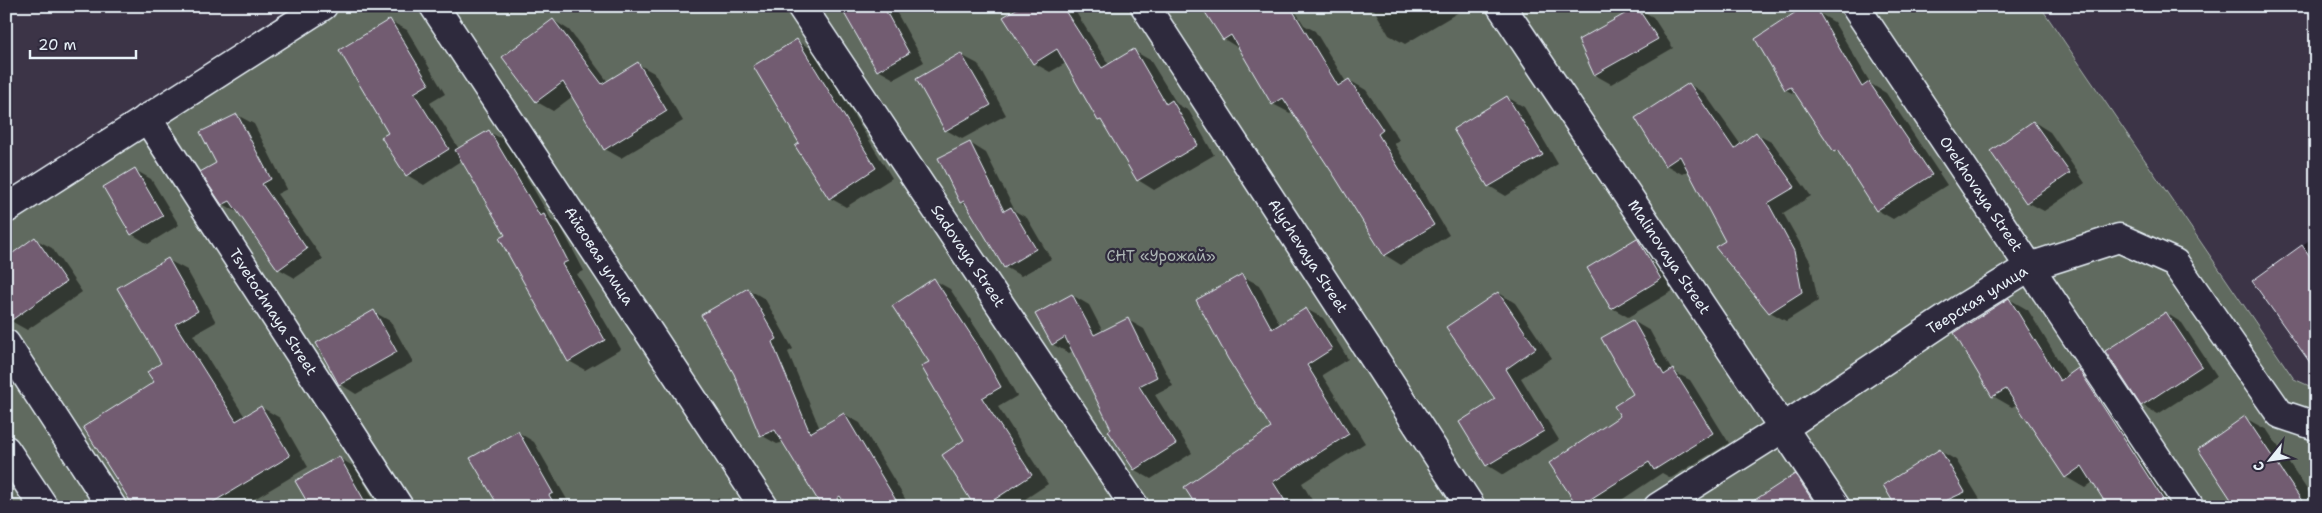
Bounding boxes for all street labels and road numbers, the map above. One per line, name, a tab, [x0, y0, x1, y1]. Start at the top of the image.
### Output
street label: Orekhovaya Street	[1935, 132, 2027, 256]
street label: Alychevaya Street	[1264, 195, 1352, 317]
street label: Malinovaya Street	[1623, 196, 1715, 318]
street label: Sadovaya Street	[926, 201, 1010, 311]
street label: Айвовая улица	[560, 203, 639, 310]
street label: Tsvetochnaya Street	[224, 245, 322, 379]
street label: Тверская улица	[1923, 261, 2032, 339]

